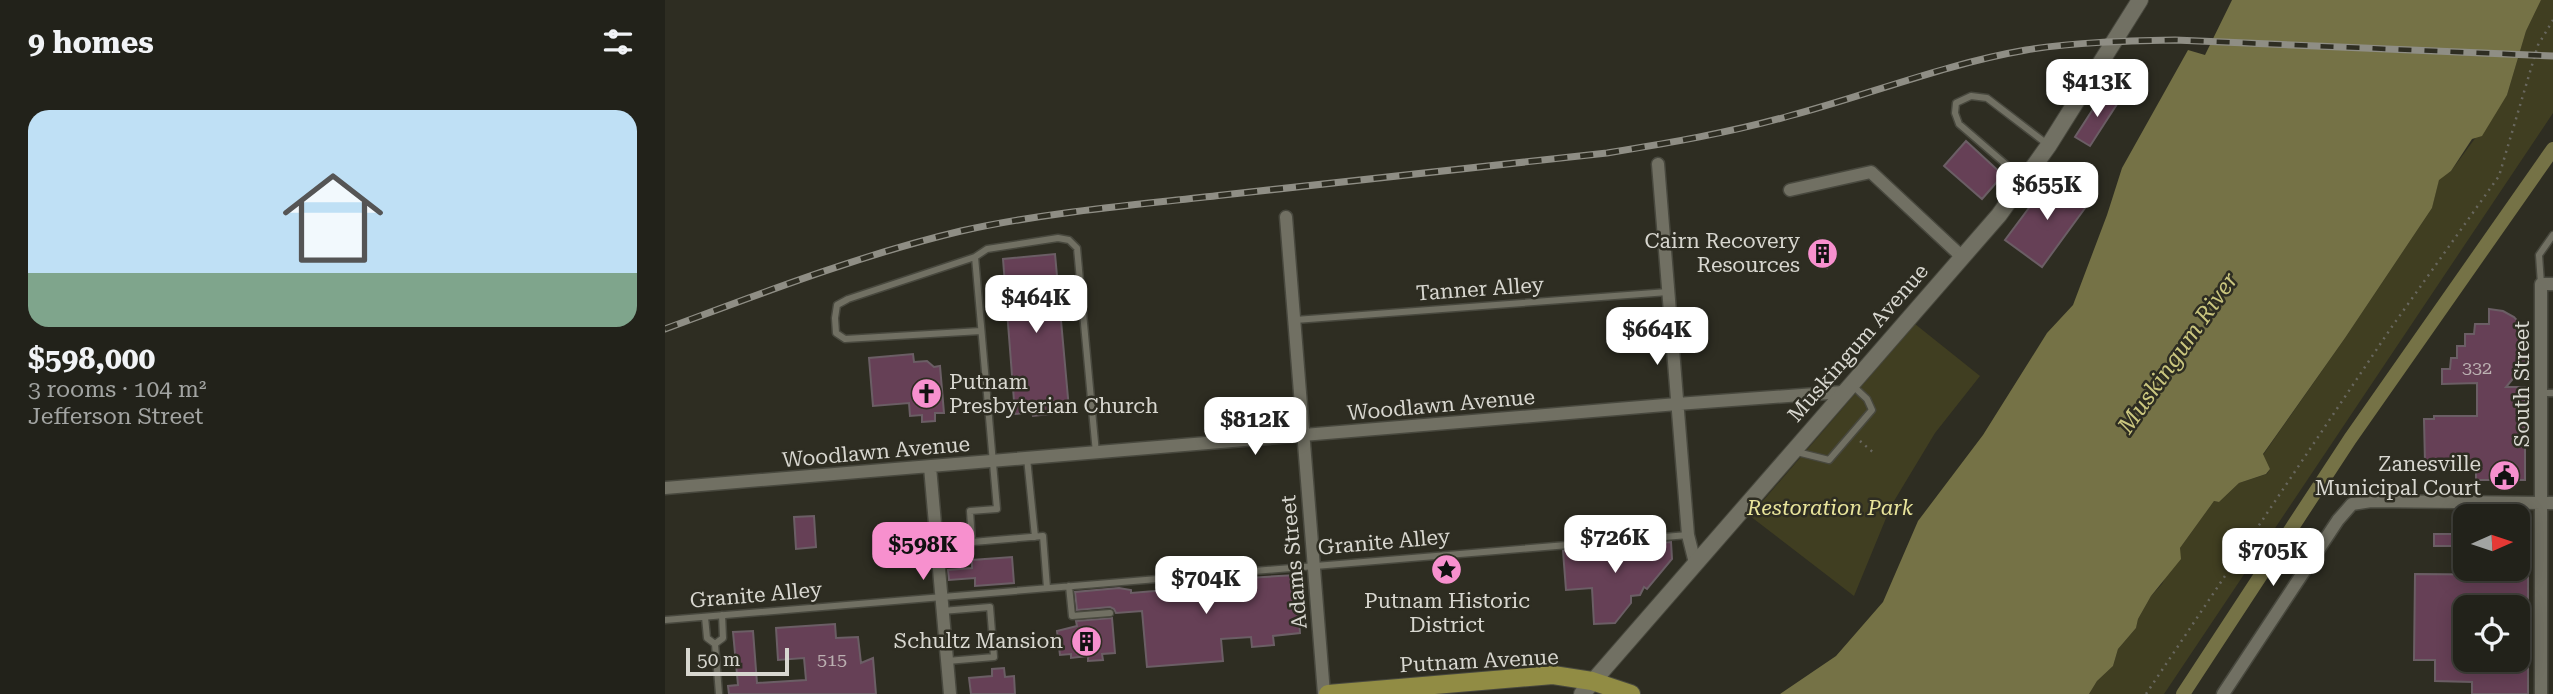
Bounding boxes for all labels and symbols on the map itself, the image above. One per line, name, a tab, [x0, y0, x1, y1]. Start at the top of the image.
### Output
pin: $413K	[2048, 60, 2146, 119]
pin: $655K	[1998, 162, 2096, 222]
place label: Cairn Recovery Resources	[1645, 229, 1801, 277]
building icon: Cairn Recovery Resources	[1806, 236, 1840, 270]
street label: Muskingum Avenue	[1783, 259, 1933, 427]
water label: Muskingum River	[2112, 267, 2244, 439]
street label: Tanner Alley	[1415, 273, 1545, 305]
pin: $464K	[987, 276, 1085, 335]
pin: $664K	[1608, 308, 1706, 367]
street label: South Street	[2510, 321, 2534, 447]
house number: 332	[2462, 357, 2492, 378]
place label: Putnam Presbyterian Church	[949, 370, 1159, 418]
church icon: Putnam Presbyterian Church	[909, 377, 943, 411]
street label: Woodlawn Avenue	[1346, 385, 1536, 425]
pin: $812K	[1206, 398, 1304, 457]
street label: Woodlawn Avenue	[781, 432, 971, 472]
place label: Zanesville Municipal Court	[2315, 452, 2481, 500]
public building icon: Zanesville Municipal Court	[2487, 459, 2521, 493]
street label: Adams Street	[1276, 494, 1312, 630]
park label: Restoration Park	[1746, 496, 1914, 520]
north arrow	[2453, 504, 2531, 581]
pin: $726K	[1566, 516, 1664, 575]
pin: $598K	[874, 522, 972, 582]
street label: Granite Alley	[1317, 524, 1452, 560]
pin: $705K	[2224, 528, 2322, 588]
place icon: Putnam Historic District	[1430, 552, 1464, 586]
pin: $704K	[1157, 556, 1255, 616]
street label: Granite Alley	[689, 577, 824, 613]
place label: Putnam Historic District	[1364, 589, 1530, 637]
building icon: Schultz Mansion	[1069, 624, 1103, 658]
place label: Schultz Mansion	[894, 629, 1063, 653]
scale bar	[686, 645, 789, 677]
street label: Putnam Avenue	[1399, 645, 1559, 677]
house number: 515	[817, 649, 847, 670]

